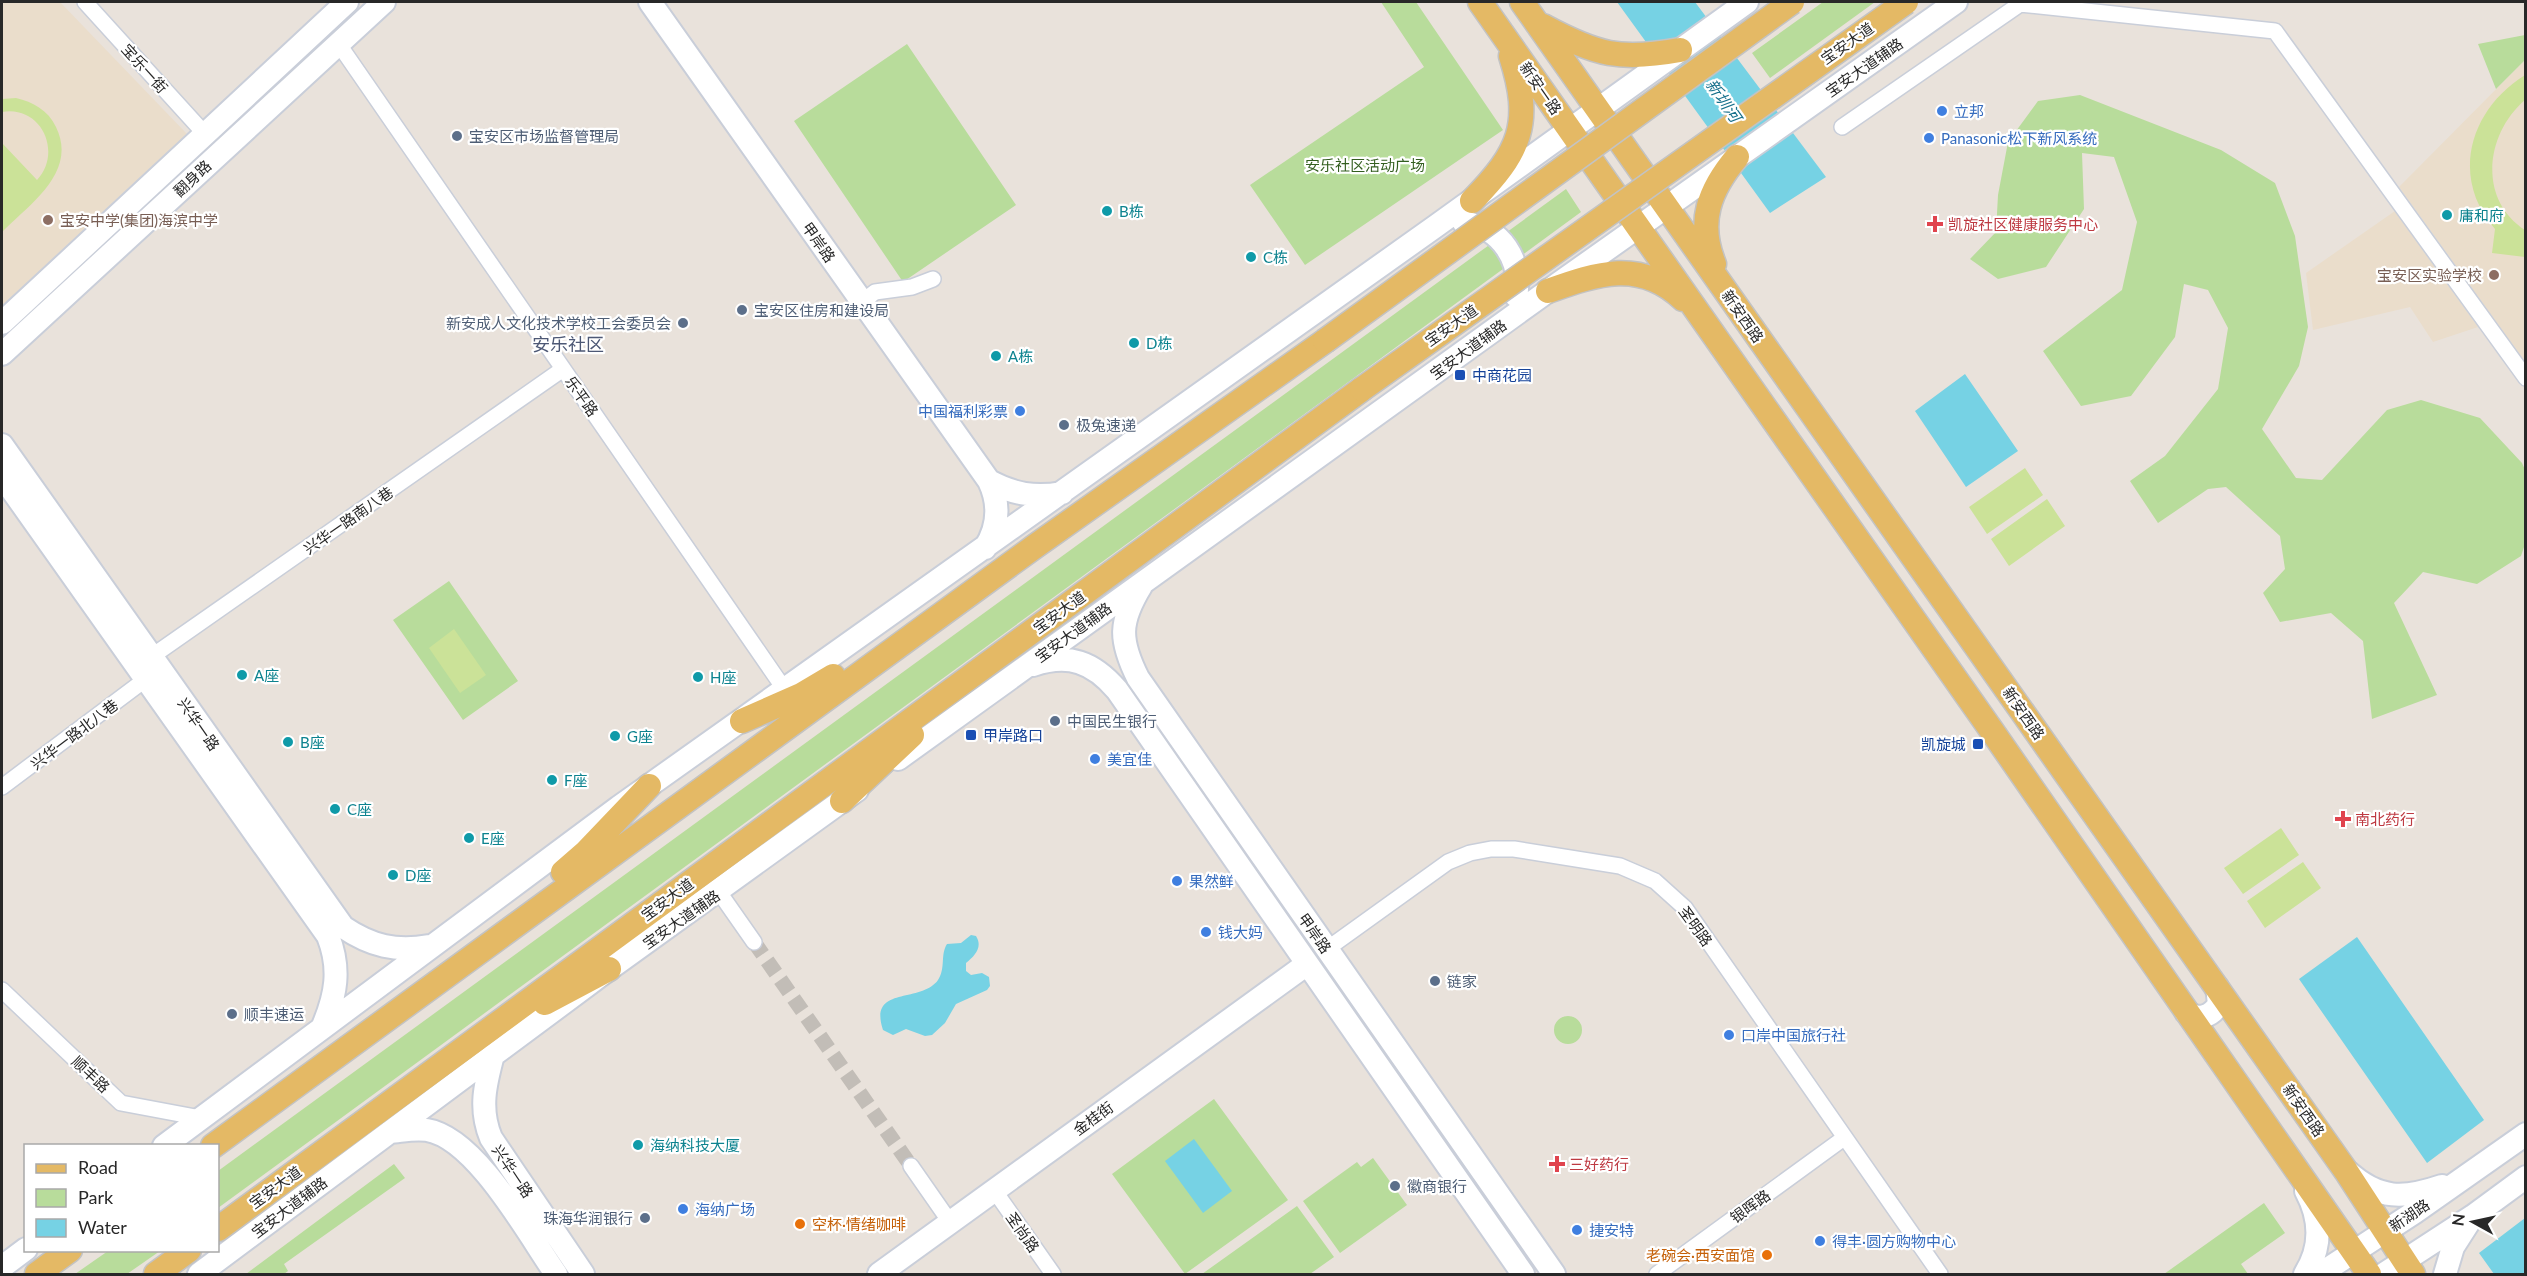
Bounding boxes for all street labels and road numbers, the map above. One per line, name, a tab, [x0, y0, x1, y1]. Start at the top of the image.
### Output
street label: 宝安大道	[1817, 18, 1877, 68]
street label: 宝安大道辅路	[1822, 34, 1906, 100]
street label: 宝乐一街	[118, 40, 172, 96]
street label: 新安一路	[1516, 58, 1566, 118]
street label: 翻身路	[169, 156, 215, 200]
street label: 甲岸路	[799, 218, 839, 266]
street label: 新安西路	[1718, 286, 1768, 346]
street label: 宝安大道	[1421, 300, 1481, 350]
street label: 宝安大道辅路	[1426, 315, 1510, 383]
street label: 乐平路	[562, 372, 602, 420]
street label: 兴华一路南八巷	[300, 483, 396, 557]
street label: 宝安大道	[1029, 587, 1089, 637]
street label: 宝安大道辅路	[1031, 598, 1115, 666]
street label: 新安西路	[1999, 683, 2049, 743]
street label: 兴华一路	[174, 694, 224, 754]
street label: 兴华一路北八巷	[27, 695, 121, 773]
street label: 宝安大道	[637, 874, 697, 924]
street label: 宝安大道辅路	[639, 886, 723, 952]
street label: 圣明路	[1675, 903, 1717, 949]
street label: 甲岸路	[1295, 909, 1335, 957]
street label: 顺丰路	[68, 1052, 114, 1096]
street label: 新安西路	[2279, 1080, 2329, 1140]
street label: 金桂街	[1070, 1097, 1116, 1139]
street label: 兴华一路	[489, 1141, 537, 1201]
street label: 宝安大道	[245, 1162, 305, 1212]
street label: 宝安大道辅路	[248, 1173, 330, 1241]
street label: 银晖路	[1727, 1185, 1773, 1227]
street label: 新湖路	[2385, 1195, 2433, 1235]
street label: 圣尚路	[1003, 1208, 1043, 1256]

